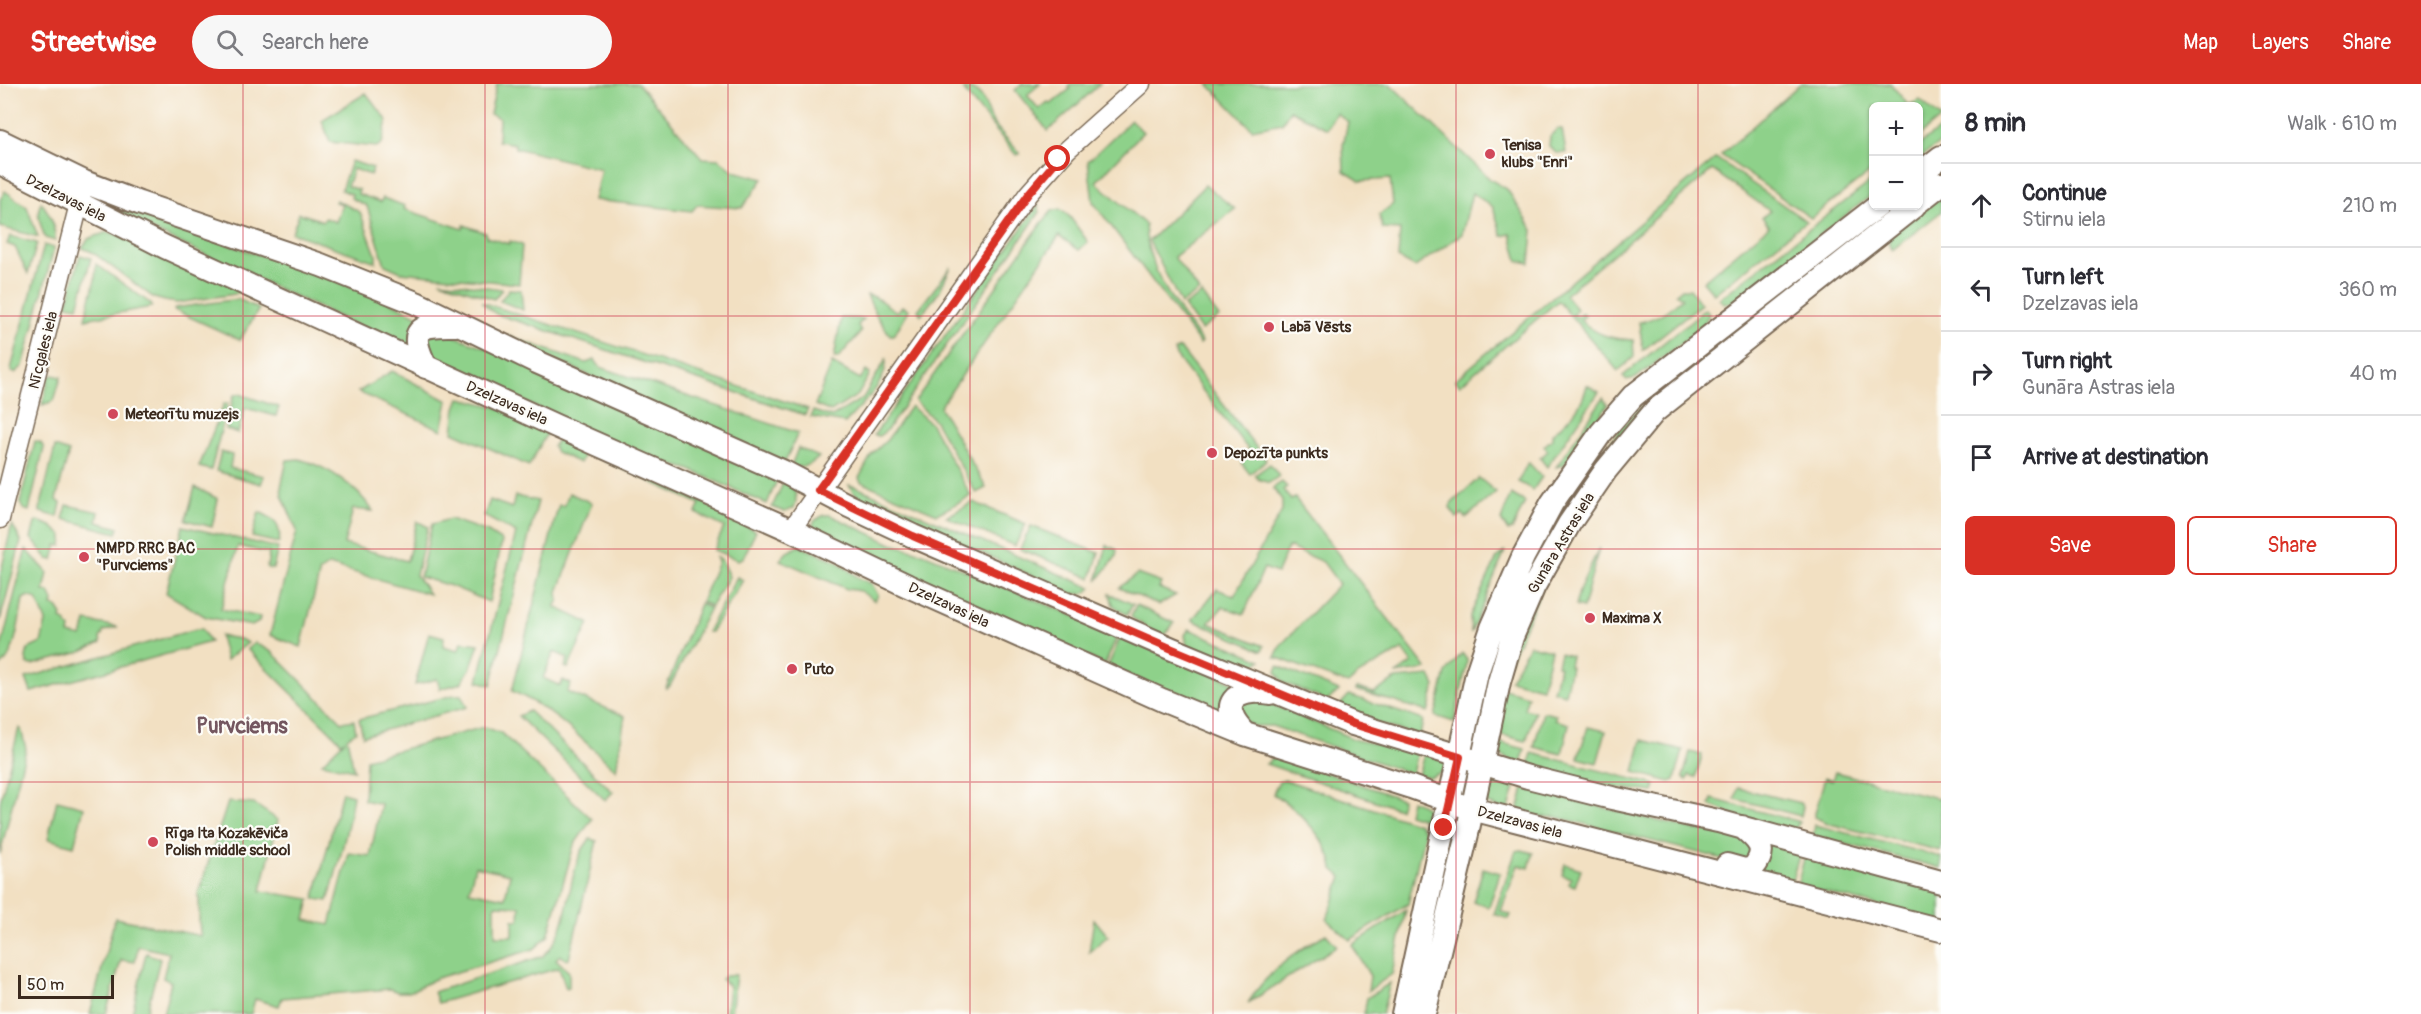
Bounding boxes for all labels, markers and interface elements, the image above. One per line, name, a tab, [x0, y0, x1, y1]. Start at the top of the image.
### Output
search box	[192, 15, 612, 69]
text: Streetwise	[30, 25, 156, 60]
icon: search	[213, 26, 246, 59]
text: Search here	[261, 28, 369, 56]
text: Map	[2183, 29, 2218, 56]
text: Layers	[2251, 29, 2309, 56]
text: Share	[2342, 29, 2391, 56]
map controls	[1869, 102, 1923, 210]
button: +	[1869, 102, 1923, 156]
text: 8 min	[1965, 107, 2026, 139]
text: Walk · 610 m	[2287, 111, 2397, 136]
place label: Tenisa klubs "Enri"	[1501, 136, 1573, 172]
route start	[1044, 145, 1070, 171]
marker: Tenisa klubs "Enri"	[1483, 147, 1497, 161]
button: −	[1869, 156, 1923, 210]
street label: Dzelzavas iela	[23, 170, 109, 227]
text: Continue	[2022, 179, 2106, 207]
icon: ahead	[1965, 189, 1998, 222]
text: 210 m	[2342, 193, 2397, 218]
text: Stirnu iela	[2022, 207, 2106, 232]
text: Turn left	[2022, 263, 2104, 291]
icon: left	[1965, 273, 1998, 306]
text: 360 m	[2338, 277, 2397, 302]
text: Dzelzavas iela	[2022, 291, 2138, 316]
street label: Nīcgales iela	[25, 309, 62, 391]
place label: Labā Vēsts	[1281, 318, 1352, 337]
marker: Labā Vēsts	[1262, 320, 1276, 334]
text: Turn right	[2022, 347, 2112, 375]
icon: right	[1965, 357, 1998, 390]
text: 40 m	[2350, 361, 2397, 386]
text: Gunāra Astras iela	[2022, 375, 2175, 400]
street label: Dzelzavas iela	[463, 377, 551, 430]
place label: Meteorītu muzejs	[125, 405, 239, 424]
marker: Meteorītu muzejs	[106, 407, 120, 421]
icon: arrive	[1965, 441, 1998, 474]
text: Arrive at destination	[2022, 443, 2208, 471]
place label: Depozīta punkts	[1224, 444, 1328, 463]
marker: Depozīta punkts	[1205, 446, 1219, 460]
street label: Gunāra Astras iela	[1524, 489, 1599, 597]
button: Save	[1965, 516, 2175, 575]
button: Share	[2187, 516, 2397, 575]
place label: NMPD RRC BAC "Purvciems"	[96, 539, 195, 575]
marker: NMPD RRC BAC "Purvciems"	[77, 550, 91, 564]
street label: Dzelzavas iela	[905, 578, 992, 633]
place label: Maxima X	[1602, 609, 1662, 628]
marker: Maxima X	[1583, 611, 1597, 625]
place label: Puto	[804, 660, 834, 679]
marker: Puto	[785, 662, 799, 676]
district label: Purvciems	[196, 713, 288, 740]
street label: Dzelzavas iela	[1475, 802, 1564, 843]
route end	[1430, 814, 1456, 840]
place label: Rīga Ita Kozakēviča Polish middle school	[165, 824, 291, 860]
marker: Rīga Ita Kozakēviča Polish middle school	[146, 835, 160, 849]
scale bar	[18, 972, 114, 1000]
text: 50 m	[27, 975, 64, 995]

